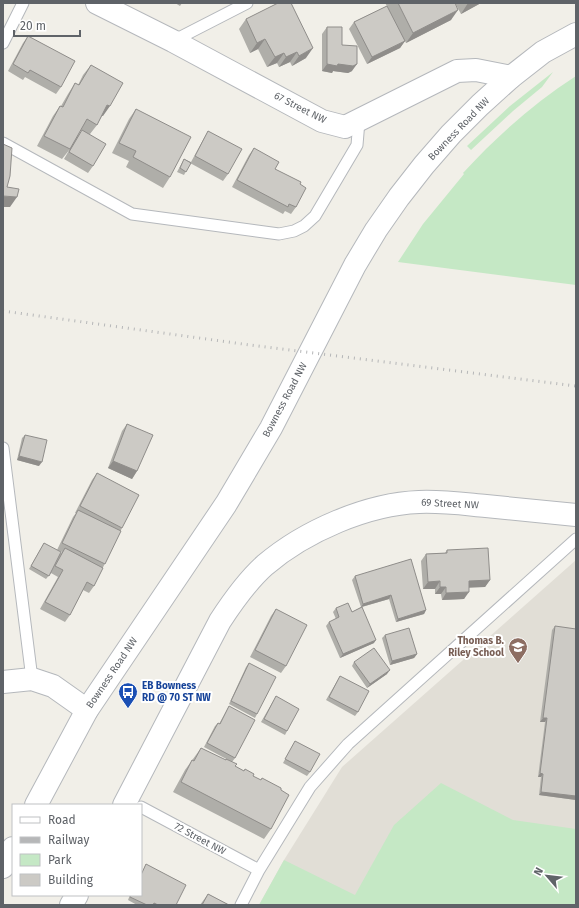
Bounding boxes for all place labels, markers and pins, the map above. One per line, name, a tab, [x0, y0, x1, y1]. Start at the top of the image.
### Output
place label: Thomas B. Riley School	[448, 635, 505, 659]
school or university icon: Thomas B. Riley School	[507, 636, 529, 664]
place label: EB Bowness RD @ 70 ST NW	[142, 680, 211, 704]
bus stop icon: EB Bowness RD @ 70 ST NW	[117, 681, 139, 709]

